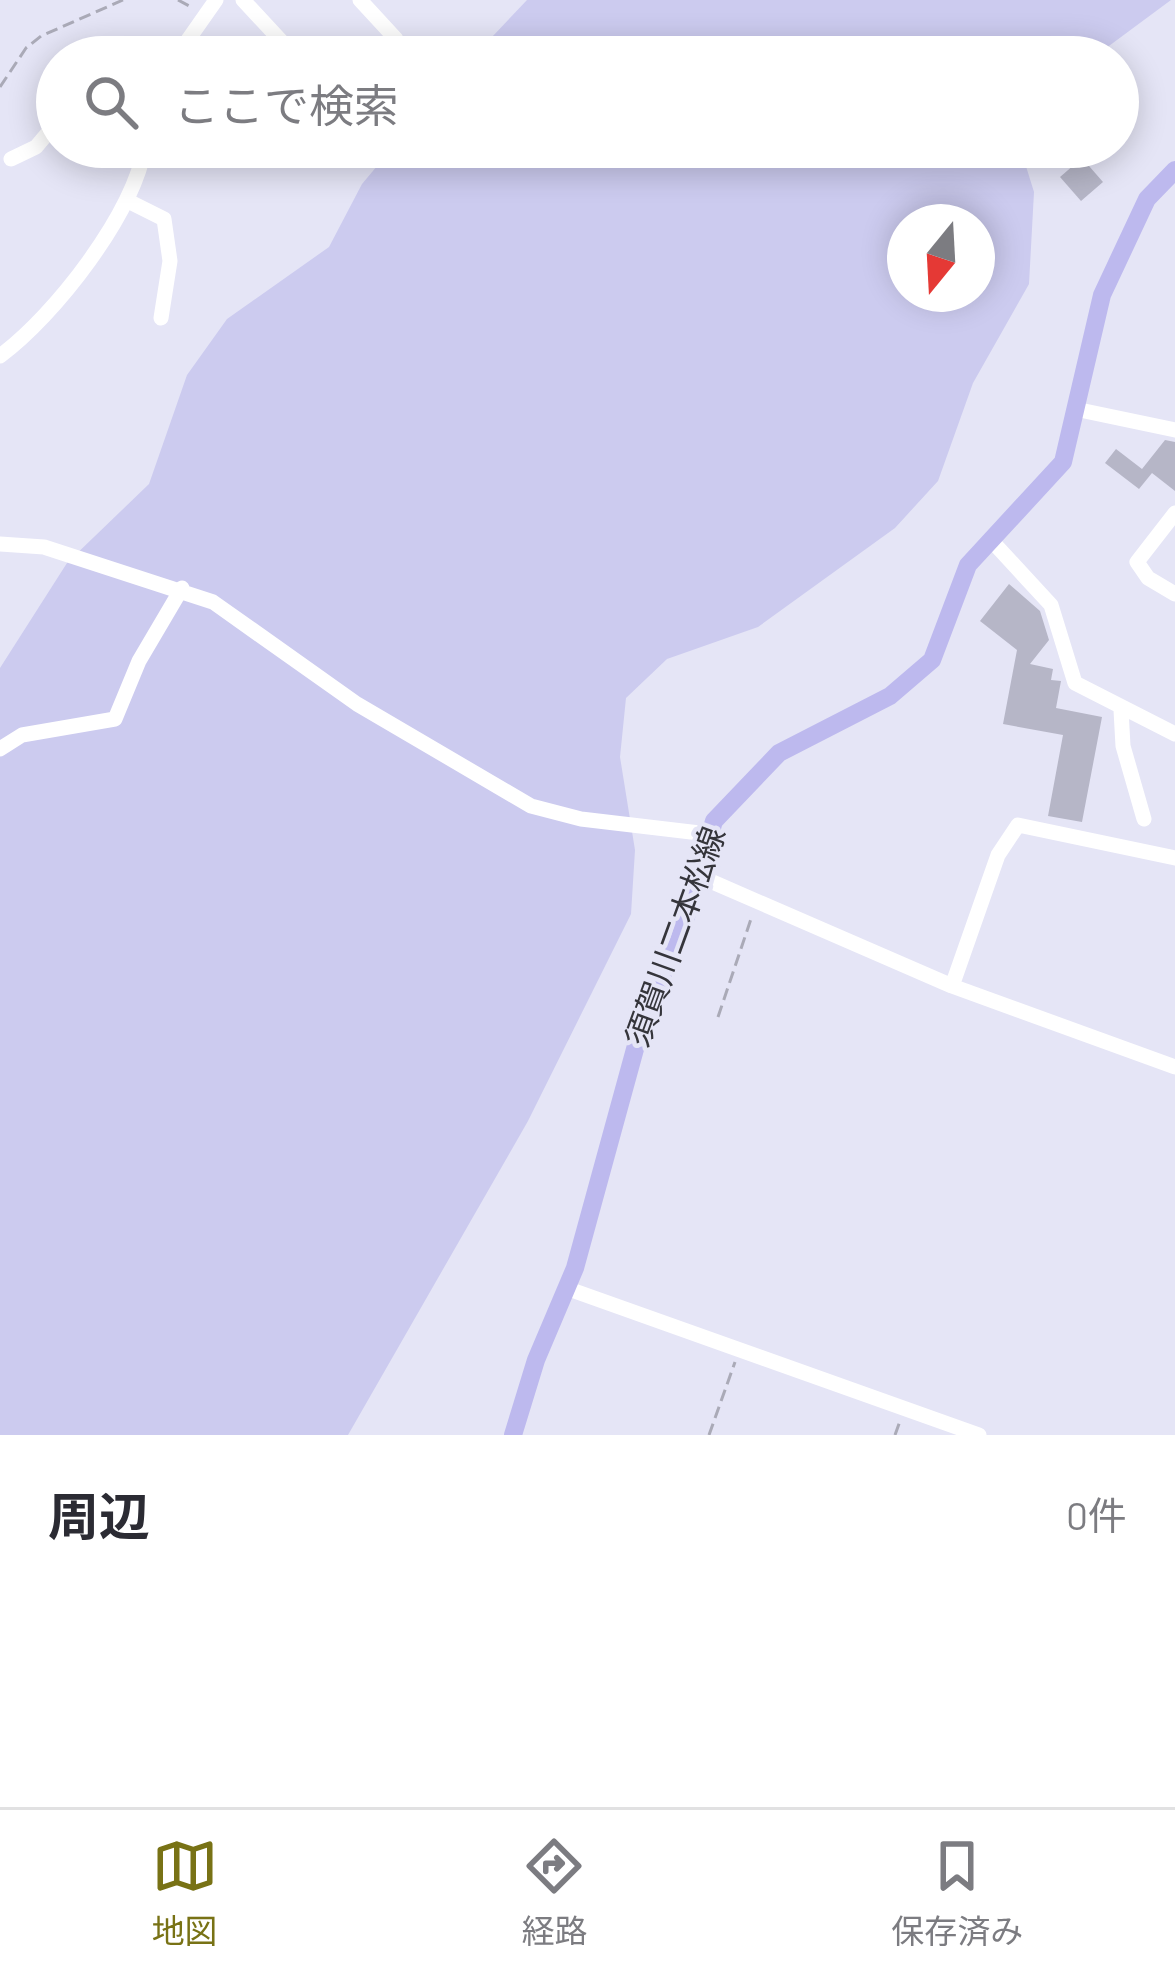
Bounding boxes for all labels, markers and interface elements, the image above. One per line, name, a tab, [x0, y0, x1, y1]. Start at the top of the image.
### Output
search box	[36, 36, 1139, 168]
icon: search	[78, 69, 144, 135]
text: ここで検索	[174, 77, 399, 131]
north arrow	[887, 204, 995, 312]
street label: 須賀川二本松線	[616, 821, 732, 1051]
text: 周辺	[48, 1484, 150, 1545]
text: 0件	[1066, 1491, 1127, 1538]
tab: 地図	[152, 1833, 218, 1953]
tab: 経路	[521, 1833, 587, 1953]
tab: 保存済み	[891, 1833, 1023, 1953]

